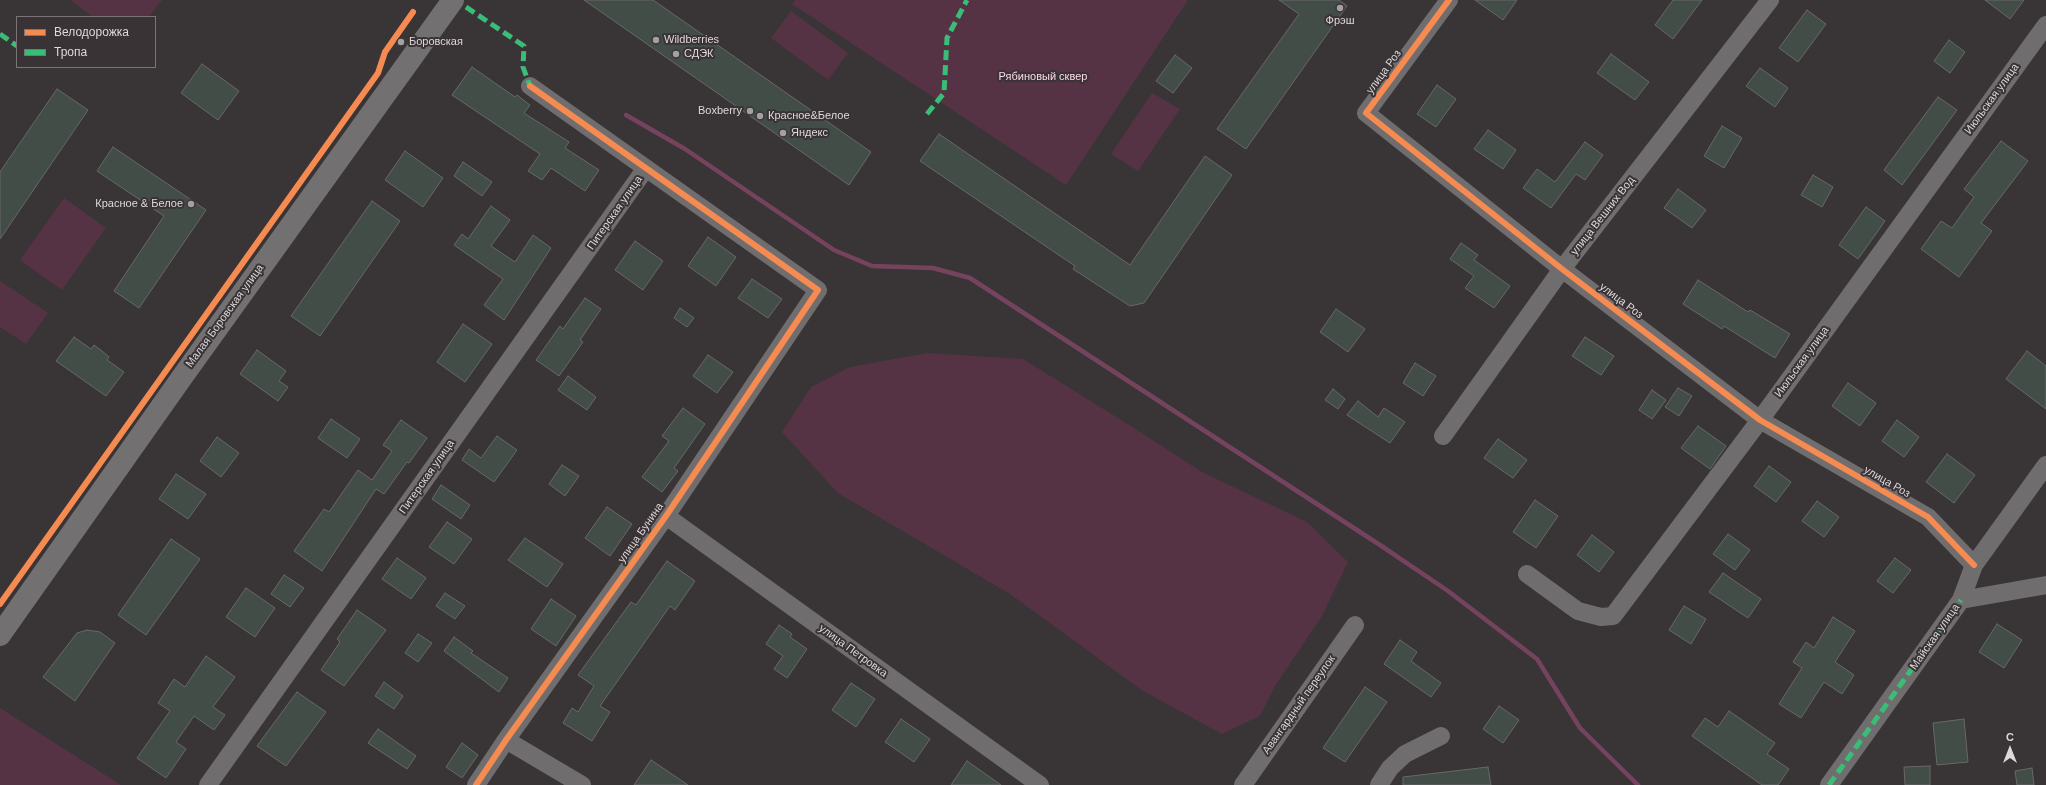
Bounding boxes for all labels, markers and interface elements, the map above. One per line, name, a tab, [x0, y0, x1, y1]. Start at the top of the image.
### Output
marker: Фрэш	[1335, 3, 1345, 13]
place label: Фрэш	[1326, 14, 1354, 28]
legend	[16, 16, 156, 68]
text: Велодорожка	[54, 25, 129, 39]
place label: Wildberries	[664, 33, 719, 47]
place label: Боровская	[409, 35, 463, 49]
marker: Wildberries	[651, 35, 661, 45]
marker: Боровская	[396, 37, 406, 47]
text: Тропа	[54, 45, 87, 59]
place label: СДЭК	[684, 47, 713, 61]
street label: улица Роз	[1364, 47, 1404, 97]
marker: СДЭК	[671, 49, 681, 59]
street label: Июльская улица	[1962, 61, 2022, 137]
park label: Рябиновый сквер	[999, 70, 1087, 84]
place label: Boxberry	[698, 104, 742, 118]
marker: Boxberry	[745, 106, 755, 116]
place label: Красное&Белое	[768, 109, 850, 123]
marker: Красное&Белое	[755, 111, 765, 121]
place label: Яндекс	[791, 126, 828, 140]
marker: Яндекс	[778, 128, 788, 138]
street label: Питерская улица	[585, 174, 645, 252]
street label: улица Вешних Вод	[1568, 174, 1638, 258]
place label: Красное & Белое	[95, 197, 183, 211]
marker: Красное & Белое	[186, 199, 196, 209]
street label: Малая Боровская улица	[183, 262, 267, 370]
street label: улица Роз	[1597, 280, 1645, 322]
street label: Июльская улица	[1772, 324, 1832, 400]
street label: Питерская улица	[397, 438, 457, 516]
street label: улица Роз	[1862, 463, 1912, 501]
street label: улица Бунина	[615, 500, 667, 566]
street label: Майская улица	[1907, 601, 1963, 673]
street label: улица Петровка	[816, 622, 890, 680]
street label: Авангардный переулок	[1260, 653, 1338, 757]
north arrow	[1990, 729, 2030, 769]
text: С	[2006, 731, 2014, 743]

